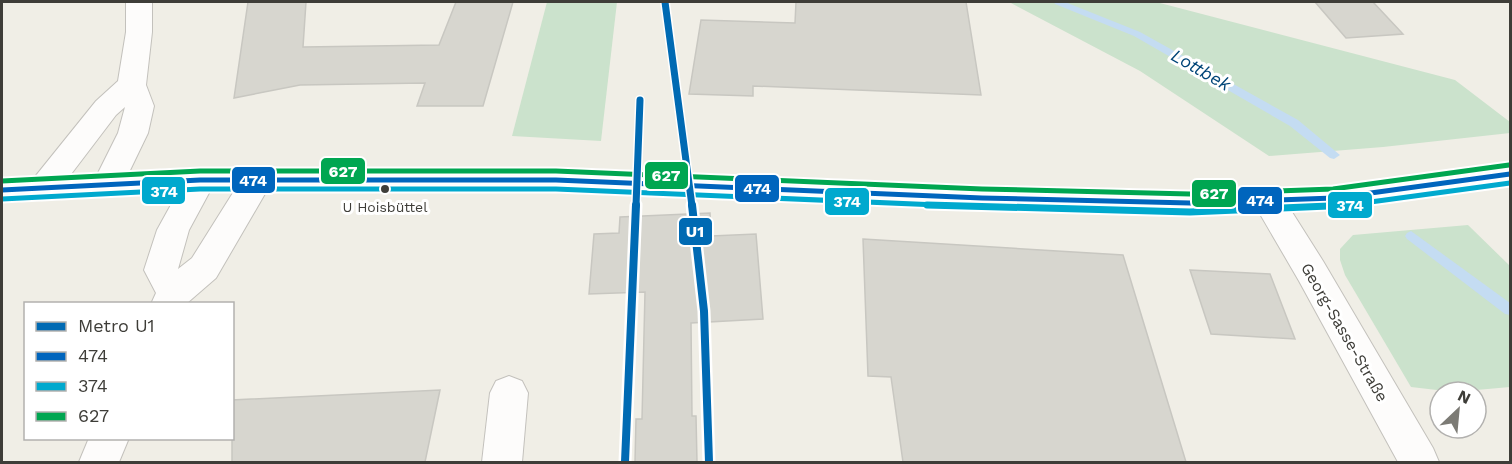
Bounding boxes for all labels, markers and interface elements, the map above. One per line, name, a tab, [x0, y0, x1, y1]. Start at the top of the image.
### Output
water label: Lottbek	[1168, 44, 1236, 95]
line badge: 627	[320, 157, 366, 185]
line badge: 627	[644, 161, 689, 190]
text: 627	[329, 162, 358, 181]
line badge: 474	[231, 166, 276, 194]
text: 627	[652, 166, 681, 185]
text: 474	[239, 171, 267, 190]
line badge: 474	[734, 174, 780, 203]
line badge: 374	[141, 176, 186, 205]
text: 474	[743, 179, 771, 198]
line badge: 627	[1191, 179, 1237, 208]
text: 374	[150, 182, 178, 201]
marker: U Hoisbüttel	[379, 183, 391, 195]
text: 627	[1200, 184, 1229, 203]
line badge: 474	[1237, 186, 1283, 215]
line badge: 374	[824, 187, 870, 216]
text: 474	[1246, 191, 1274, 210]
line badge: 374	[1327, 191, 1373, 219]
text: 374	[833, 192, 861, 211]
text: 374	[1336, 196, 1364, 215]
place label: U Hoisbüttel	[343, 199, 428, 215]
line badge: U1	[678, 217, 713, 246]
text: U1	[686, 222, 704, 241]
street label: Georg-Sasse-Straße	[1297, 259, 1392, 405]
legend	[24, 302, 234, 440]
text: Metro U1	[78, 315, 155, 336]
text: 474	[78, 345, 108, 366]
text: 374	[78, 375, 108, 396]
north arrow	[1428, 380, 1488, 440]
text: N	[1455, 386, 1474, 408]
text: 627	[78, 405, 109, 426]

